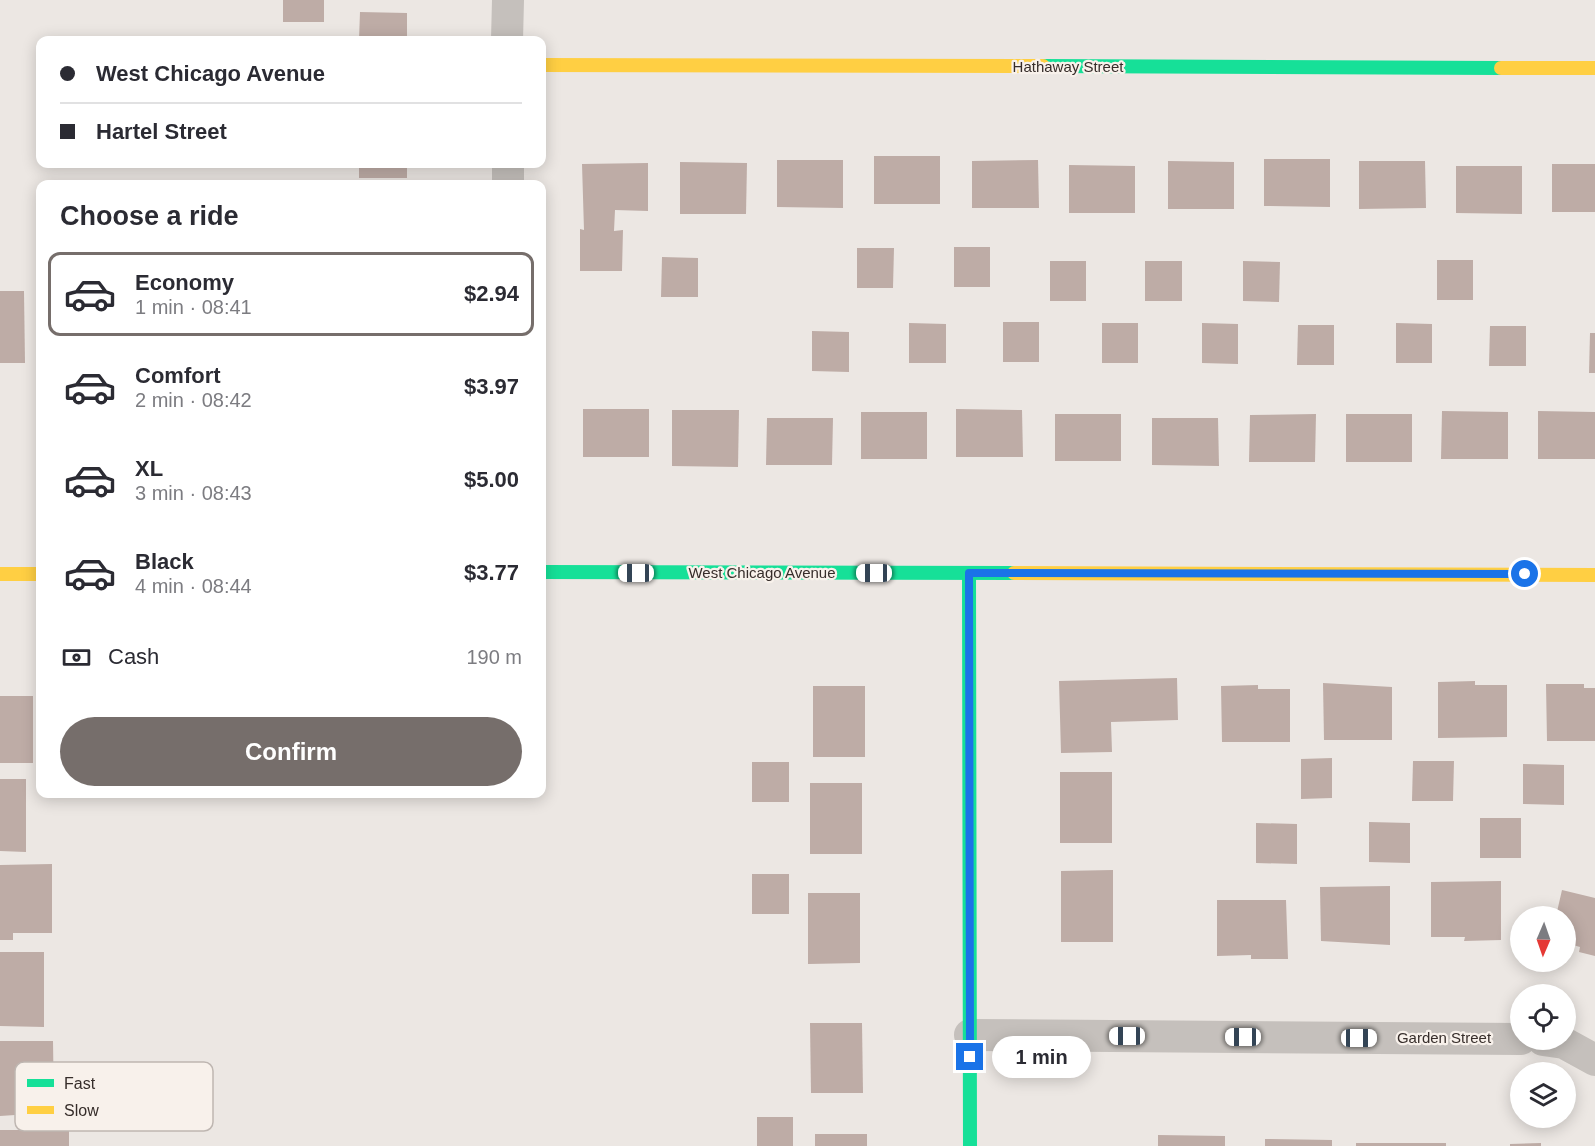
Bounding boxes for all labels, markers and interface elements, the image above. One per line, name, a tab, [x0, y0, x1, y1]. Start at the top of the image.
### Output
street label: Hathaway Street	[1013, 58, 1124, 75]
text: West Chicago Avenue	[96, 61, 325, 86]
text: Hartel Street	[96, 119, 227, 144]
text: Choose a ride	[60, 201, 239, 231]
icon: car	[63, 267, 117, 321]
text: Economy	[135, 270, 234, 295]
text: $2.94	[464, 281, 519, 306]
text: 1 min · 08:41	[135, 296, 252, 318]
icon: car	[63, 360, 117, 414]
text: Comfort	[135, 363, 221, 388]
text: $3.97	[464, 374, 519, 399]
text: 2 min · 08:42	[135, 389, 252, 411]
icon: car	[63, 453, 117, 507]
text: XL	[135, 456, 163, 481]
text: $5.00	[464, 467, 519, 492]
text: 3 min · 08:43	[135, 482, 252, 504]
icon: car	[63, 546, 117, 600]
text: Black	[135, 549, 194, 574]
text: $3.77	[464, 560, 519, 585]
route start	[1511, 560, 1538, 587]
car	[618, 564, 654, 582]
street label: West Chicago Avenue	[688, 564, 836, 581]
car	[856, 564, 892, 582]
text: 4 min · 08:44	[135, 575, 252, 597]
icon: cash	[60, 641, 93, 674]
text: Cash	[108, 644, 159, 669]
text: 190 m	[466, 646, 522, 668]
button: Confirm	[60, 717, 522, 786]
north arrow	[1510, 906, 1576, 972]
map controls	[1510, 906, 1576, 1128]
button: locate	[1510, 984, 1576, 1050]
car	[1109, 1027, 1145, 1045]
car	[1225, 1028, 1261, 1046]
car	[1341, 1029, 1377, 1047]
street label: Garden Street	[1397, 1029, 1492, 1046]
callout: 1 min	[991, 1036, 1090, 1078]
route end	[956, 1043, 983, 1070]
text: 1 min	[1015, 1046, 1068, 1068]
legend	[15, 1062, 213, 1131]
button: layers	[1510, 1062, 1576, 1128]
text: Fast	[64, 1075, 96, 1092]
text: Slow	[64, 1102, 99, 1119]

